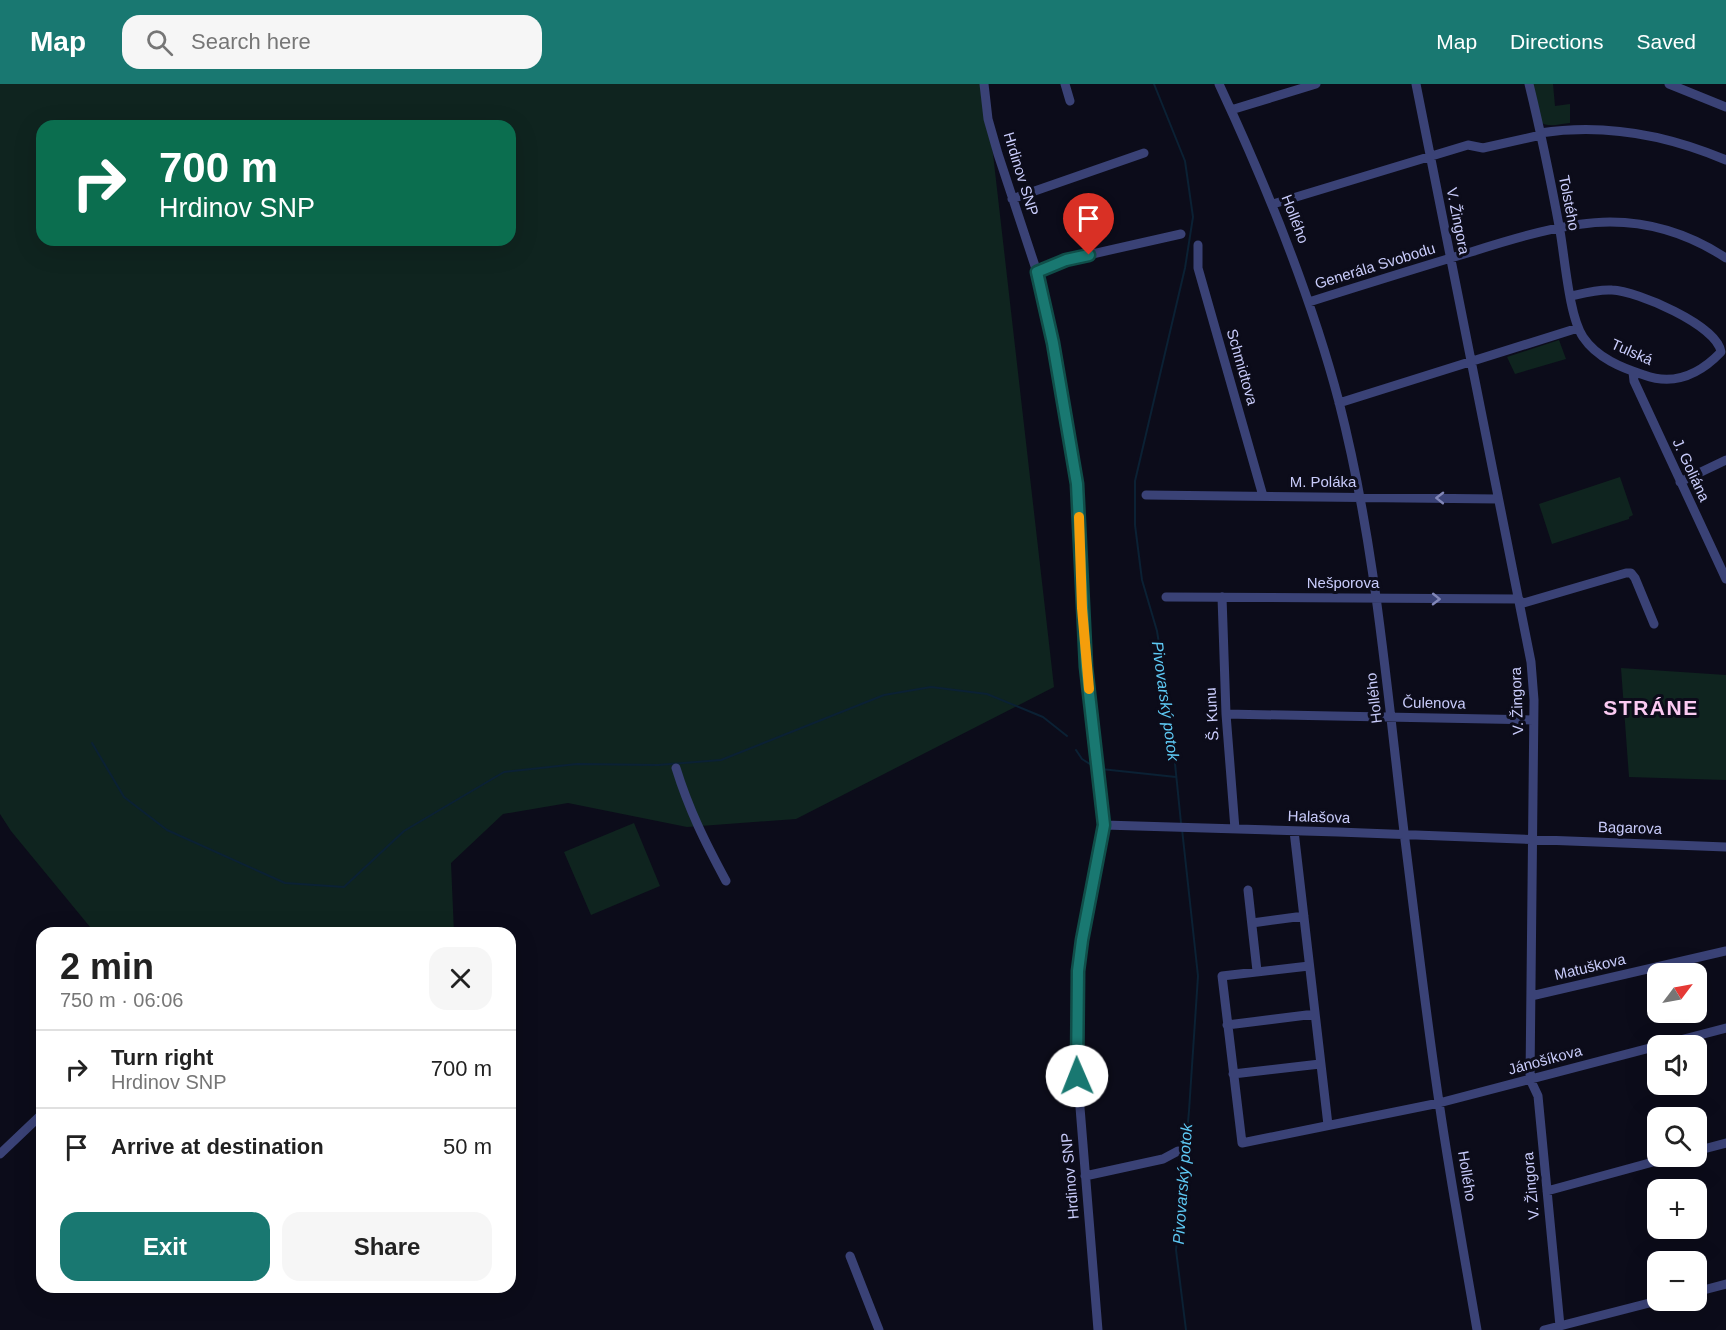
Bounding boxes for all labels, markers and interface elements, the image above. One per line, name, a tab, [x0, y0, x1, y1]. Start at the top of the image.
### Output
search box	[122, 15, 542, 69]
text: Map	[30, 26, 86, 57]
icon: search	[143, 26, 176, 59]
text: Search here	[191, 29, 311, 54]
text: Map	[1436, 30, 1477, 53]
text: Directions	[1510, 30, 1603, 53]
text: Saved	[1636, 30, 1696, 53]
street label: Hrdinov SNP	[1001, 130, 1042, 218]
icon: right	[60, 144, 138, 222]
text: 700 m	[159, 144, 278, 191]
street label: Tolstého	[1556, 174, 1583, 232]
street label: V. Žingora	[1444, 186, 1473, 256]
street label: Hollého	[1278, 192, 1313, 246]
text: Hrdinov SNP	[159, 193, 315, 223]
pin	[1063, 193, 1114, 255]
icon: arrive	[1072, 202, 1105, 235]
street label: Generála Svobodu	[1313, 239, 1437, 292]
street label: Schmidtova	[1224, 327, 1262, 408]
street label: Tulská	[1609, 335, 1656, 368]
street label: J. Goliána	[1669, 436, 1714, 505]
street label: M. Poláka	[1290, 473, 1357, 490]
one-way arrow	[1435, 492, 1444, 504]
street label: Nešporova	[1307, 574, 1380, 591]
one-way arrow	[1431, 592, 1440, 605]
water label: Pivovarský potok	[1149, 640, 1182, 763]
street label: V. Žingora	[1507, 666, 1526, 735]
street label: Hollého	[1362, 672, 1385, 724]
street label: Š. Kunu	[1202, 687, 1221, 741]
street label: Čulenova	[1402, 693, 1466, 712]
district label: STRÁNE	[1603, 696, 1699, 719]
street label: Halašova	[1287, 807, 1351, 826]
street label: Bagarova	[1598, 818, 1663, 837]
text: 2 min	[60, 946, 154, 987]
button: close	[429, 947, 492, 1010]
street label: Matuškova	[1553, 950, 1628, 983]
north arrow	[1647, 963, 1707, 1023]
map controls	[1647, 963, 1707, 1311]
text: 750 m · 06:06	[60, 989, 183, 1011]
button: sound	[1647, 1035, 1707, 1095]
street label: Jánošíkova	[1506, 1041, 1584, 1078]
position arrow	[1045, 1044, 1109, 1108]
text: Turn right	[111, 1045, 213, 1070]
icon: right	[60, 1053, 93, 1086]
text: 700 m	[431, 1056, 492, 1081]
text: Hrdinov SNP	[111, 1071, 227, 1093]
button: search	[1647, 1107, 1707, 1167]
water label: Pivovarský potok	[1170, 1122, 1195, 1245]
icon: arrive	[60, 1131, 93, 1164]
street label: Hrdinov SNP	[1057, 1132, 1082, 1220]
text: Arrive at destination	[111, 1134, 324, 1159]
text: 50 m	[443, 1134, 492, 1159]
street label: Hollého	[1455, 1149, 1480, 1202]
street label: V. Žingora	[1519, 1151, 1542, 1221]
button: +	[1647, 1179, 1707, 1239]
button: Exit	[60, 1212, 270, 1281]
button: Share	[282, 1212, 492, 1281]
button: −	[1647, 1251, 1707, 1311]

